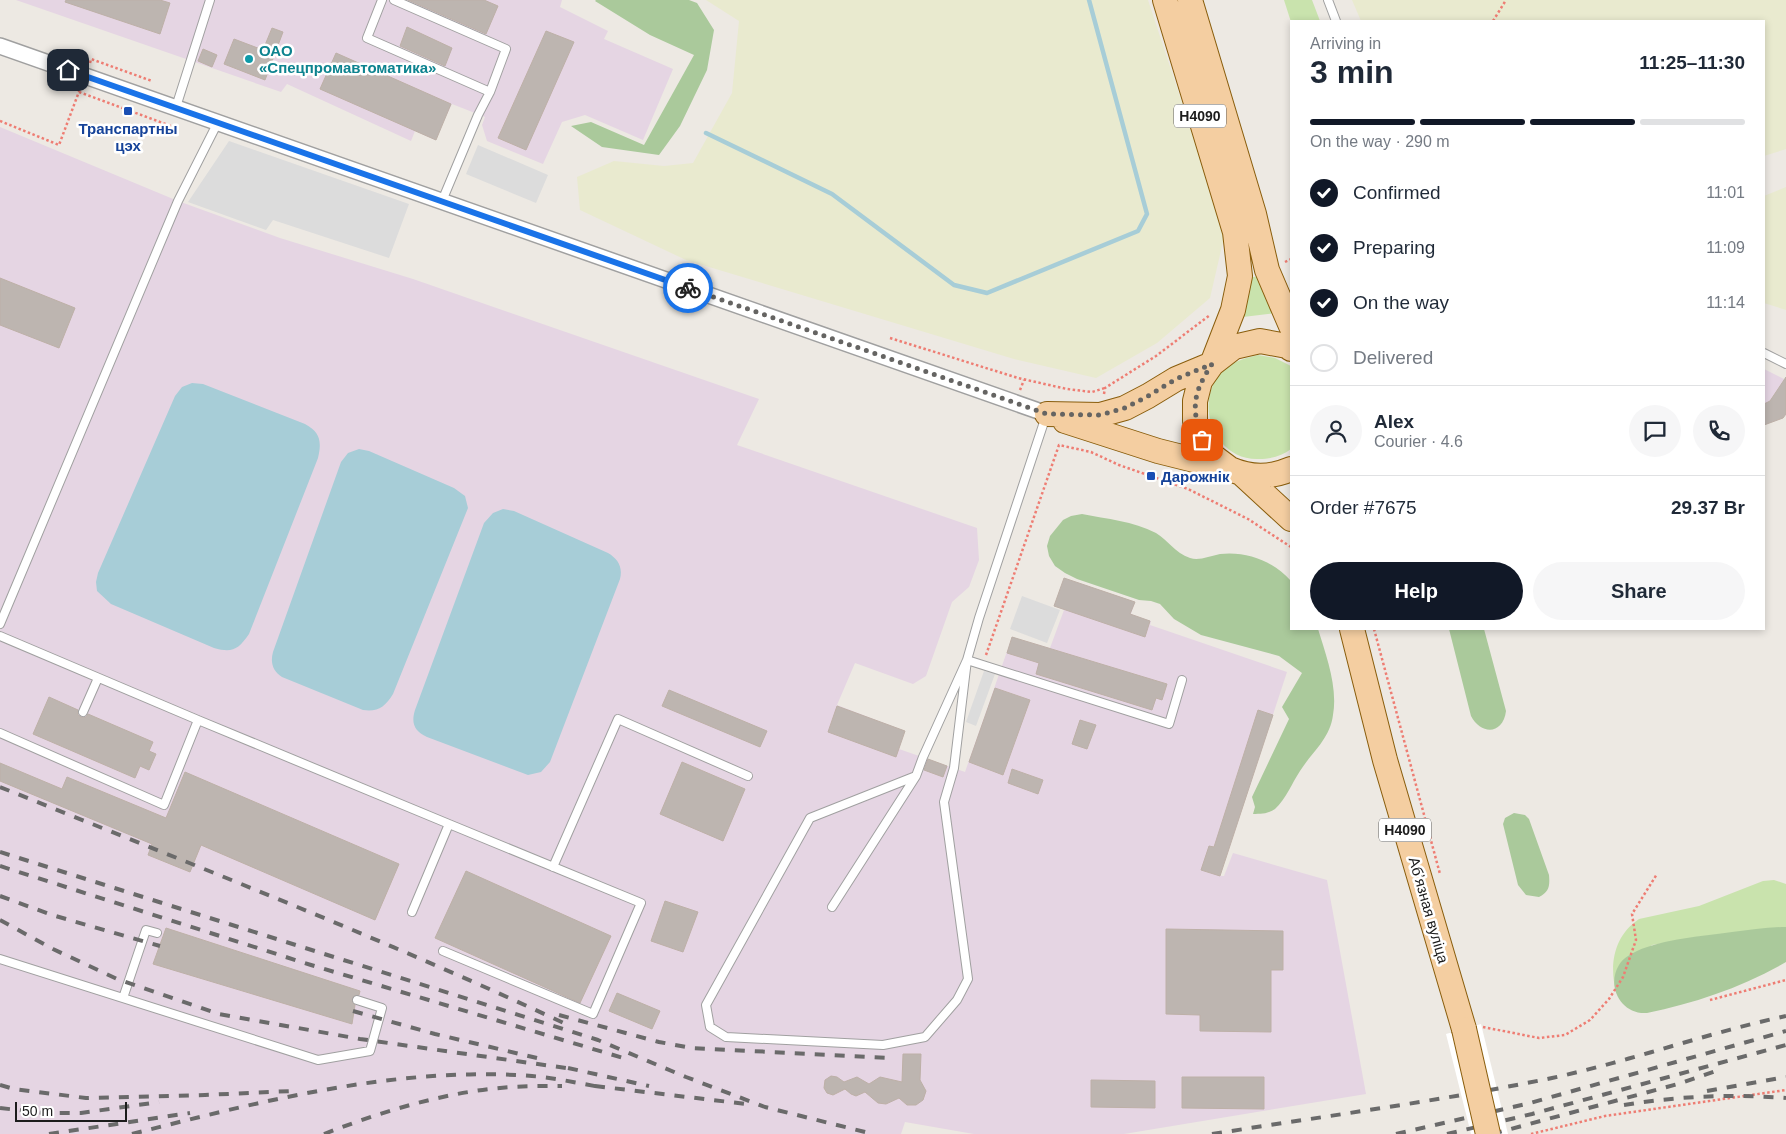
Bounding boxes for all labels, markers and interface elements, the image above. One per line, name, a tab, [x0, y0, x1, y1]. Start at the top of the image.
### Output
text: Arriving in	[1310, 35, 1381, 52]
place label: ОАО «Спецпромавтоматика»	[259, 42, 436, 76]
pin	[47, 49, 89, 91]
text: 11:25–11:30	[1639, 52, 1745, 73]
marker: ОАО «Спецпромавтоматика»	[243, 53, 255, 65]
text: 3 min	[1310, 54, 1394, 90]
icon: home	[54, 56, 82, 84]
road number: Н4090	[1174, 104, 1226, 128]
marker: Транспартны цэх	[122, 105, 134, 117]
place label: Транспартны цэх	[78, 120, 178, 154]
text: On the way · 290 m	[1310, 133, 1450, 150]
icon: check	[1310, 179, 1338, 207]
text: Confirmed	[1353, 182, 1441, 203]
text: 11:01	[1706, 184, 1745, 201]
icon: check	[1310, 234, 1338, 262]
text: Preparing	[1353, 237, 1435, 258]
text: 11:09	[1706, 239, 1745, 256]
courier	[663, 263, 713, 313]
icon: bike	[674, 274, 702, 302]
icon: check	[1310, 289, 1338, 317]
text: On the way	[1353, 292, 1449, 313]
text: 11:14	[1706, 294, 1745, 311]
text: Delivered	[1353, 347, 1433, 368]
button: person	[1310, 405, 1362, 457]
button: chat	[1629, 405, 1681, 457]
button: phone	[1693, 405, 1745, 457]
text: Alex	[1374, 411, 1414, 432]
pin	[1181, 419, 1223, 461]
icon: bag	[1188, 426, 1216, 454]
text: Courier · 4.6	[1374, 433, 1463, 450]
place label: Дарожнік	[1161, 468, 1230, 485]
marker: Дарожнік	[1145, 470, 1157, 482]
text: Order #7675	[1310, 497, 1417, 518]
text: 29.37 Br	[1671, 497, 1745, 518]
button: Help	[1310, 562, 1523, 620]
button: Share	[1533, 562, 1745, 620]
road number: Н4090	[1379, 818, 1431, 842]
street label: Абʼязная вуліца	[1406, 855, 1452, 966]
scale bar	[15, 1099, 128, 1122]
text: 50 m	[22, 1103, 53, 1119]

